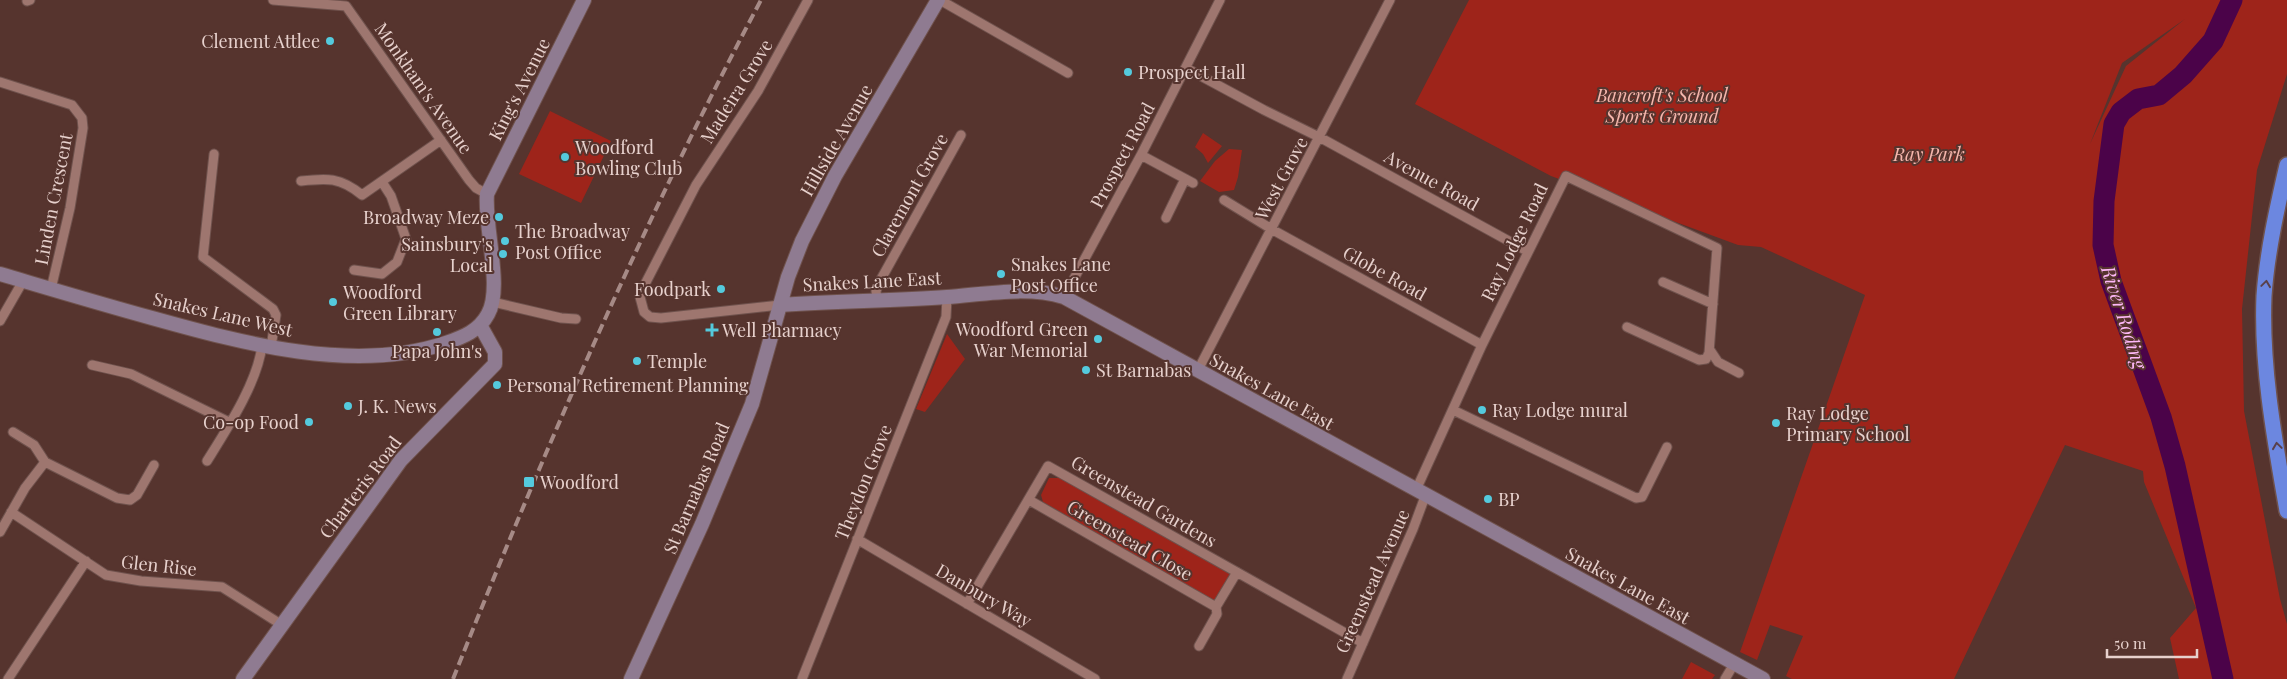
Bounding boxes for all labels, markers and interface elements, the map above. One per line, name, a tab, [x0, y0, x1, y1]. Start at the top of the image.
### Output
street label: Monkham's Avenue	[370, 18, 478, 158]
place label: Clement Attlee	[201, 29, 320, 53]
street label: King's Avenue	[483, 34, 555, 144]
street label: Madeira Grove	[694, 34, 778, 148]
marker: Clement Attlee	[324, 35, 336, 47]
place label: Prospect Hall	[1138, 60, 1246, 84]
marker: Prospect Hall	[1122, 66, 1134, 78]
street label: Hillside Avenue	[794, 80, 878, 200]
park label: Bancroft's School Sports Ground	[1595, 83, 1729, 128]
street label: Prospect Road	[1084, 98, 1160, 212]
street label: Claremont Grove	[865, 129, 953, 261]
street label: Linden Crescent	[28, 131, 78, 267]
street label: West Grove	[1249, 132, 1313, 224]
place label: Woodford Bowling Club	[574, 135, 682, 180]
park label: Ray Park	[1892, 142, 1965, 166]
street label: Avenue Road	[1379, 144, 1484, 216]
marker: Woodford Bowling Club	[559, 151, 571, 163]
street label: Ray Lodge Road	[1475, 179, 1553, 305]
place label: Broadway Meze	[363, 205, 489, 229]
marker: Broadway Meze	[493, 211, 505, 223]
place label: The Broadway Post Office	[515, 219, 630, 264]
place label: Sainsbury's Local	[401, 232, 493, 277]
marker: The Broadway Post Office	[499, 235, 511, 247]
street label: Globe Road	[1339, 240, 1432, 306]
marker: Sainsbury's Local	[497, 248, 509, 260]
place label: Snakes Lane Post Office	[1011, 252, 1111, 297]
water label: River Roding	[2096, 261, 2154, 373]
street label: Snakes Lane East	[802, 265, 942, 297]
marker: Snakes Lane Post Office	[995, 268, 1007, 280]
place label: Foodpark	[634, 277, 711, 301]
place label: Woodford Green Library	[342, 280, 457, 325]
one-way arrow	[2260, 280, 2271, 288]
marker: Foodpark	[715, 283, 727, 295]
street label: Snakes Lane West	[151, 286, 296, 342]
marker: Woodford Green Library	[327, 296, 339, 308]
place label: Woodford Green War Memorial	[954, 317, 1088, 362]
place label: Well Pharmacy	[721, 318, 842, 342]
marker: Well Pharmacy	[706, 324, 718, 336]
marker: Papa John's	[431, 326, 443, 338]
marker: Woodford Green War Memorial	[1092, 333, 1104, 345]
place label: Papa John's	[392, 339, 482, 363]
street label: Snakes Lane East	[1206, 347, 1339, 435]
place label: Temple	[647, 349, 707, 373]
marker: Temple	[631, 355, 643, 367]
place label: St Barnabas	[1096, 358, 1191, 382]
marker: St Barnabas	[1080, 364, 1092, 376]
place label: Personal Retirement Planning	[507, 373, 749, 397]
marker: Personal Retirement Planning	[491, 379, 503, 391]
place label: J. K. News	[357, 394, 437, 418]
place label: Ray Lodge mural	[1492, 398, 1628, 422]
marker: J. K. News	[342, 400, 354, 412]
place label: Ray Lodge Primary School	[1786, 401, 1910, 446]
marker: Ray Lodge mural	[1476, 404, 1488, 416]
place label: Co-op Food	[203, 410, 300, 434]
marker: Co-op Food	[303, 416, 315, 428]
marker: Ray Lodge Primary School	[1770, 417, 1782, 429]
street label: St Barnabas Road	[657, 418, 735, 557]
street label: Theydon Grove	[829, 421, 897, 543]
street label: Charteris Road	[314, 431, 407, 543]
one-way arrow	[2272, 442, 2282, 450]
street label: Greenstead Gardens	[1067, 450, 1221, 552]
place label: Woodford	[539, 470, 619, 494]
marker: Woodford	[522, 475, 536, 489]
place label: BP	[1498, 487, 1520, 511]
marker: BP	[1482, 493, 1494, 505]
street label: Greenstead Close	[1063, 494, 1197, 586]
street label: Greenstead Avenue	[1329, 505, 1415, 657]
street label: Snakes Lane East	[1562, 541, 1695, 629]
street label: Glen Rise	[120, 549, 198, 581]
street label: Danbury Way	[932, 558, 1036, 632]
scale bar	[2107, 626, 2197, 658]
text: 50 m	[2114, 633, 2147, 653]

